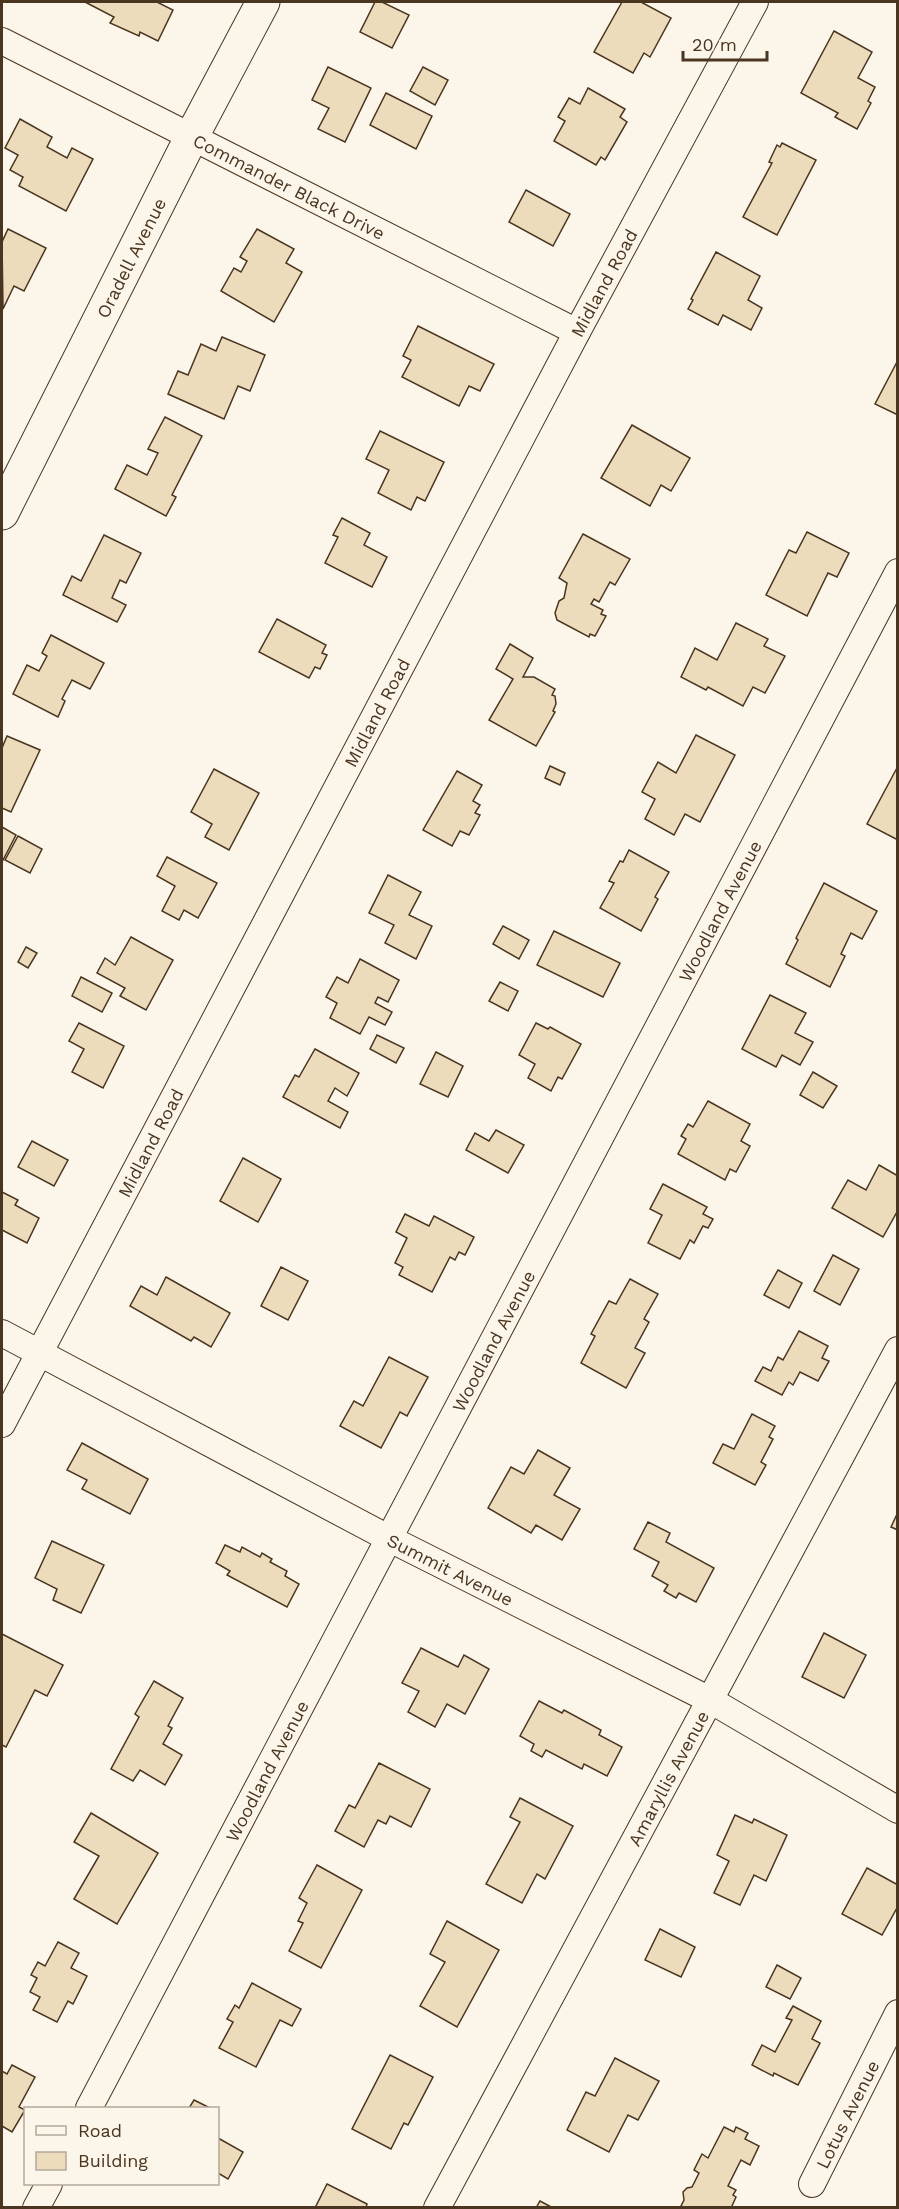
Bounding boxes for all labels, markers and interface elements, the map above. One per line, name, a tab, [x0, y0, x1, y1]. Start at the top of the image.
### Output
scale bar	[683, 24, 767, 62]
text: 20 m	[692, 34, 737, 55]
street label: Commander Black Drive	[190, 129, 389, 244]
street label: Oradell Avenue	[92, 194, 170, 321]
street label: Midland Road	[566, 225, 641, 341]
street label: Midland Road	[339, 655, 414, 770]
street label: Woodland Avenue	[674, 837, 765, 985]
street label: Midland Road	[113, 1085, 187, 1201]
street label: Woodland Avenue	[447, 1267, 539, 1415]
street label: Summit Avenue	[384, 1529, 517, 1610]
street label: Woodland Avenue	[221, 1697, 312, 1845]
street label: Amaryllis Avenue	[623, 1707, 713, 1849]
street label: Lotus Avenue	[811, 2057, 883, 2172]
legend	[24, 2107, 219, 2185]
text: Road	[78, 2120, 122, 2141]
text: Building	[78, 2150, 148, 2171]

